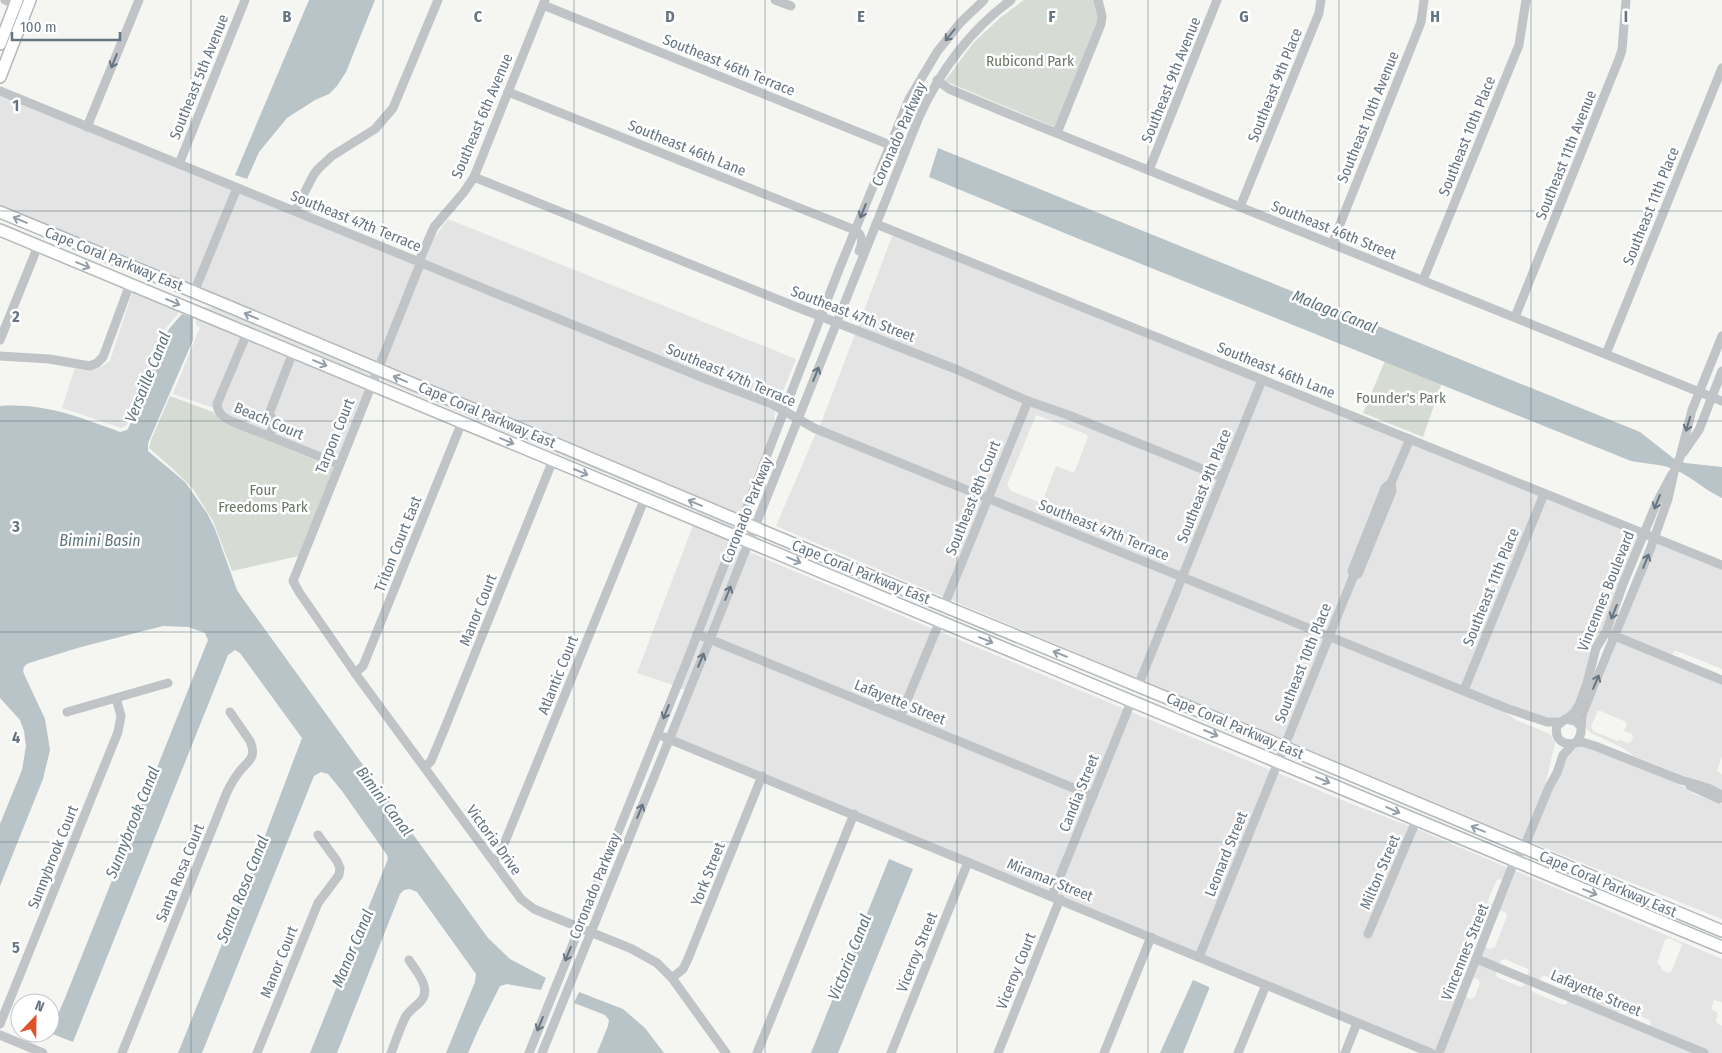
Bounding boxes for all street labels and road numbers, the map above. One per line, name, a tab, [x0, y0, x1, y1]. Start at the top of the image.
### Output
street label: Southeast 5th Avenue	[166, 12, 232, 142]
street label: Southeast 9th Avenue	[1138, 14, 1204, 146]
street label: Southeast 9th Place	[1244, 25, 1306, 145]
street label: Southeast 46th Terrace	[660, 30, 798, 100]
street label: Southeast 10th Avenue	[1333, 49, 1403, 185]
street label: Southeast 6th Avenue	[447, 51, 517, 181]
street label: Southeast 10th Place	[1435, 73, 1499, 199]
street label: Coronado Parkway	[868, 79, 930, 189]
street label: Southeast 11th Avenue	[1532, 88, 1600, 222]
street label: Southeast 46th Lane	[625, 116, 749, 180]
street label: Southeast 11th Place	[1619, 144, 1683, 268]
street label: Southeast 47th Terrace	[288, 187, 424, 255]
street label: Southeast 46th Street	[1269, 197, 1399, 263]
street label: Cape Coral Parkway East	[42, 223, 186, 295]
street label: Southeast 47th Street	[788, 282, 918, 346]
street label: Southeast 46th Lane	[1214, 338, 1338, 402]
street label: Southeast 47th Terrace	[663, 340, 799, 410]
street label: Cape Coral Parkway East	[416, 378, 558, 452]
street label: Tarpon Court	[312, 396, 358, 476]
street label: Beach Court	[231, 398, 307, 444]
street label: Southeast 9th Place	[1173, 426, 1235, 546]
street label: Southeast 8th Court	[942, 438, 1004, 558]
street label: Coronado Parkway	[718, 454, 777, 566]
street label: Triton Court East	[371, 493, 425, 594]
street label: Southeast 47th Terrace	[1036, 496, 1172, 564]
street label: Southeast 11th Place	[1459, 525, 1523, 649]
street label: Vincennes Boulevard	[1574, 528, 1638, 654]
street label: Cape Coral Parkway East	[789, 536, 933, 608]
street label: Manor Court	[455, 571, 501, 648]
street label: Southeast 10th Place	[1271, 600, 1335, 726]
street label: Atlantic Court	[534, 633, 582, 717]
street label: Lafayette Street	[852, 676, 948, 728]
street label: Cape Coral Parkway East	[1164, 689, 1306, 763]
street label: Candia Street	[1055, 751, 1103, 835]
street label: Victoria Drive	[463, 802, 525, 878]
street label: Sunnybrook Court	[24, 803, 82, 911]
street label: Leonard Street	[1201, 809, 1251, 899]
street label: Santa Rosa Court	[152, 821, 208, 925]
street label: Coronado Parkway	[566, 830, 625, 942]
street label: Milton Street	[1356, 832, 1404, 912]
street label: York Street	[687, 839, 729, 908]
street label: Cape Coral Parkway East	[1537, 847, 1679, 921]
street label: Miramar Street	[1004, 855, 1096, 905]
street label: Vincennes Street	[1437, 901, 1493, 1003]
street label: Viceroy Street	[893, 909, 941, 995]
street label: Manor Court	[256, 923, 302, 1000]
street label: Viceroy Court	[992, 930, 1040, 1012]
street label: Lafayette Street	[1548, 966, 1644, 1020]

